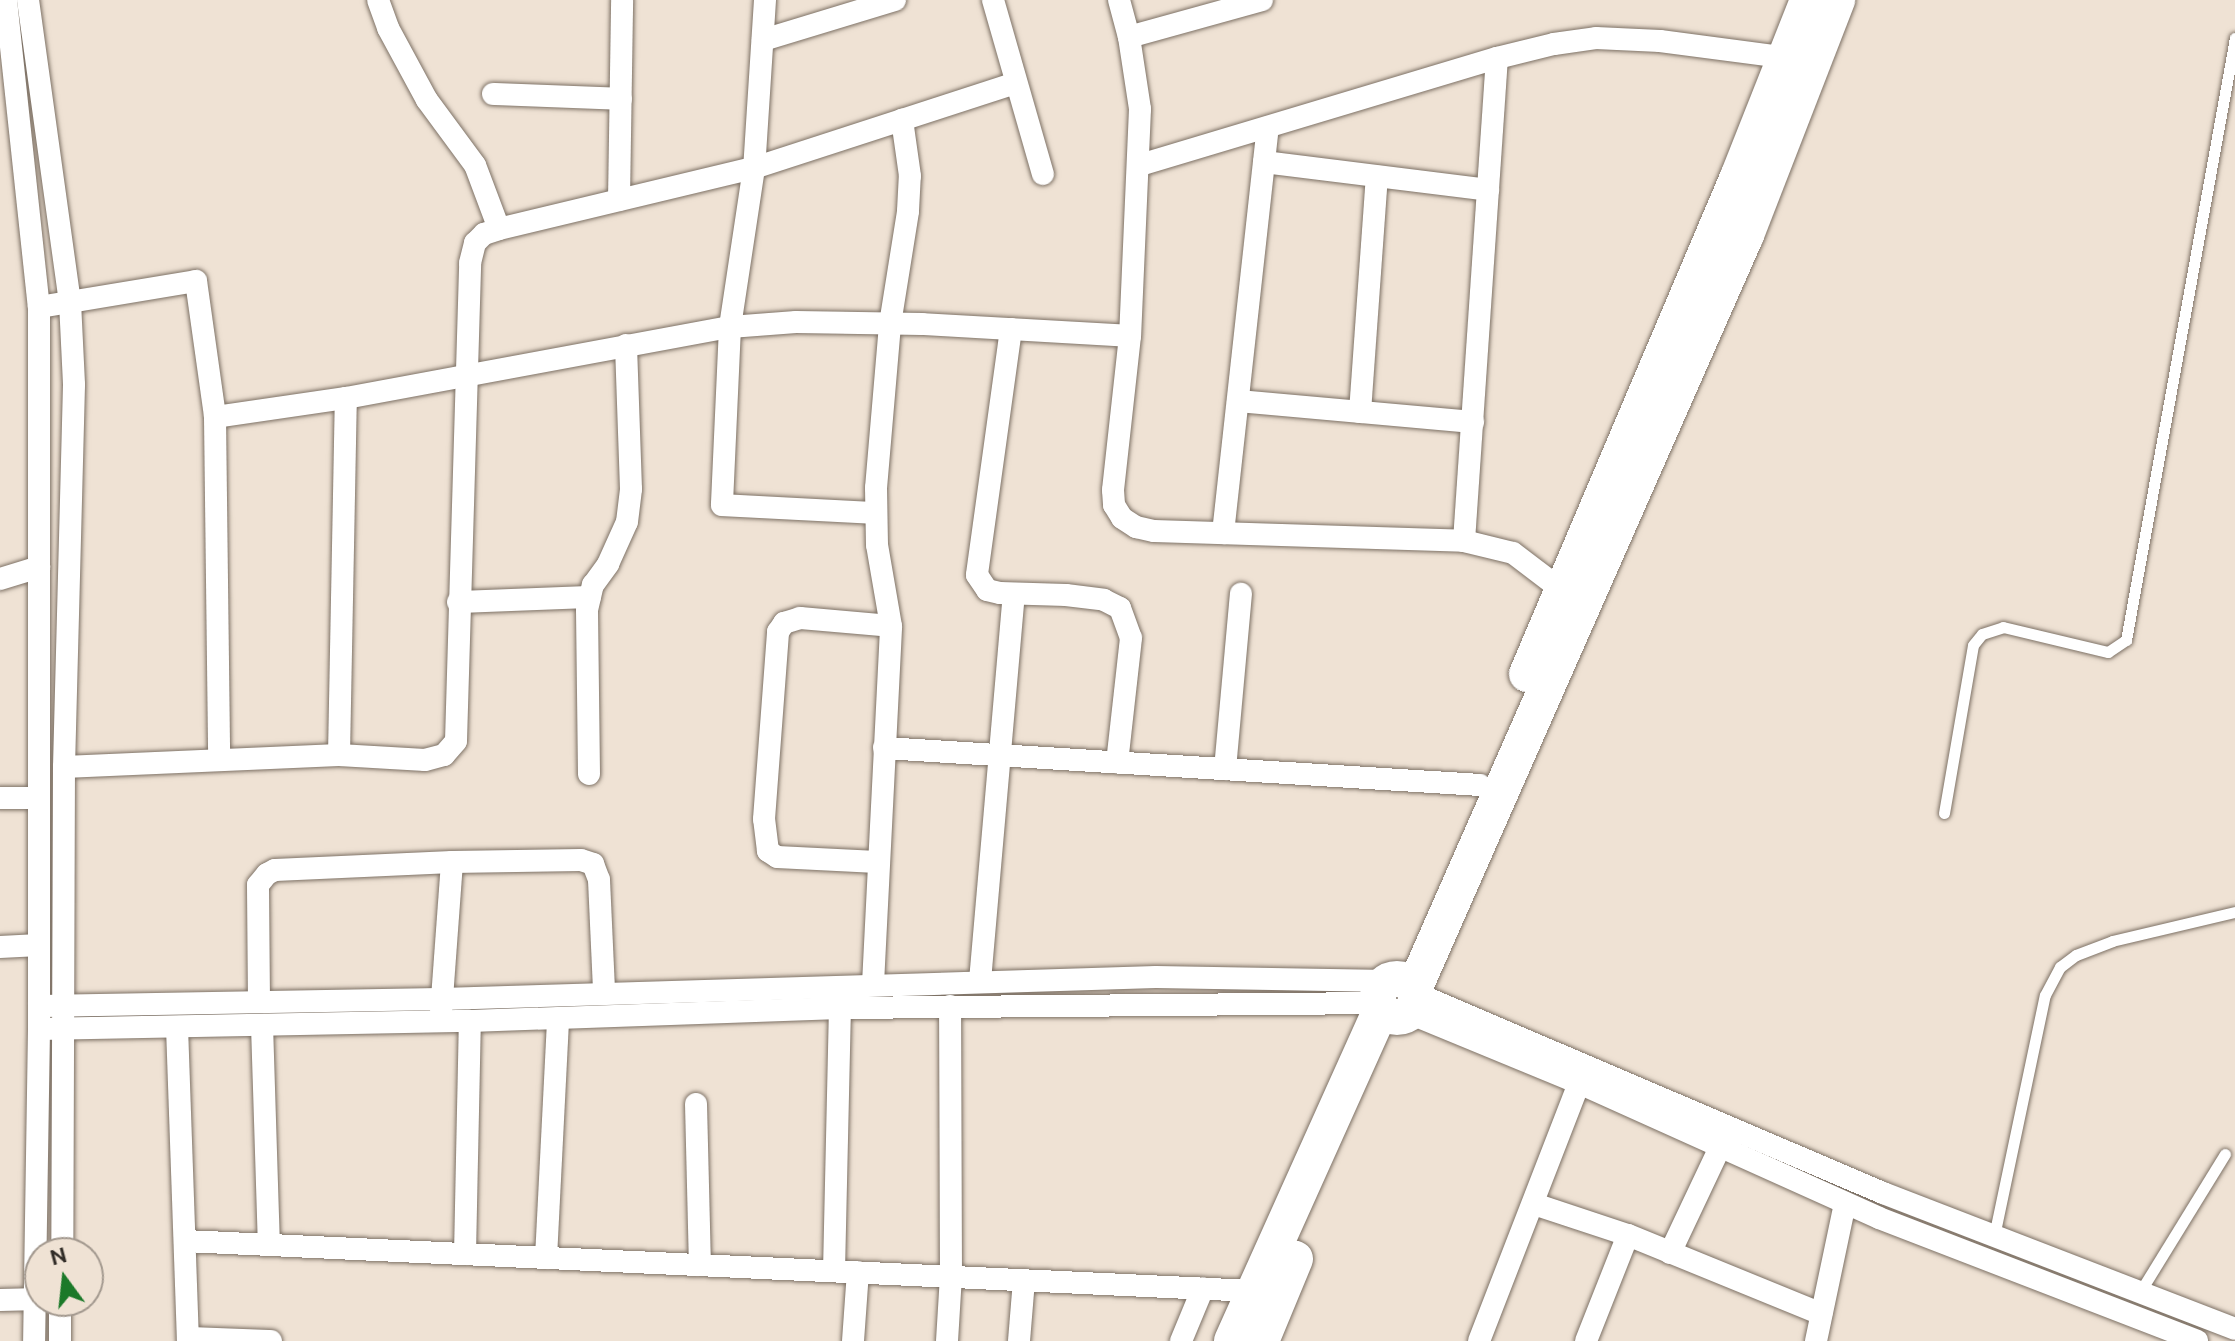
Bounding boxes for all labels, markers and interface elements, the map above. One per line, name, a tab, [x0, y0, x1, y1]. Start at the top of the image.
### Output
north arrow	[24, 1237, 104, 1317]
text: N	[47, 1241, 69, 1269]

